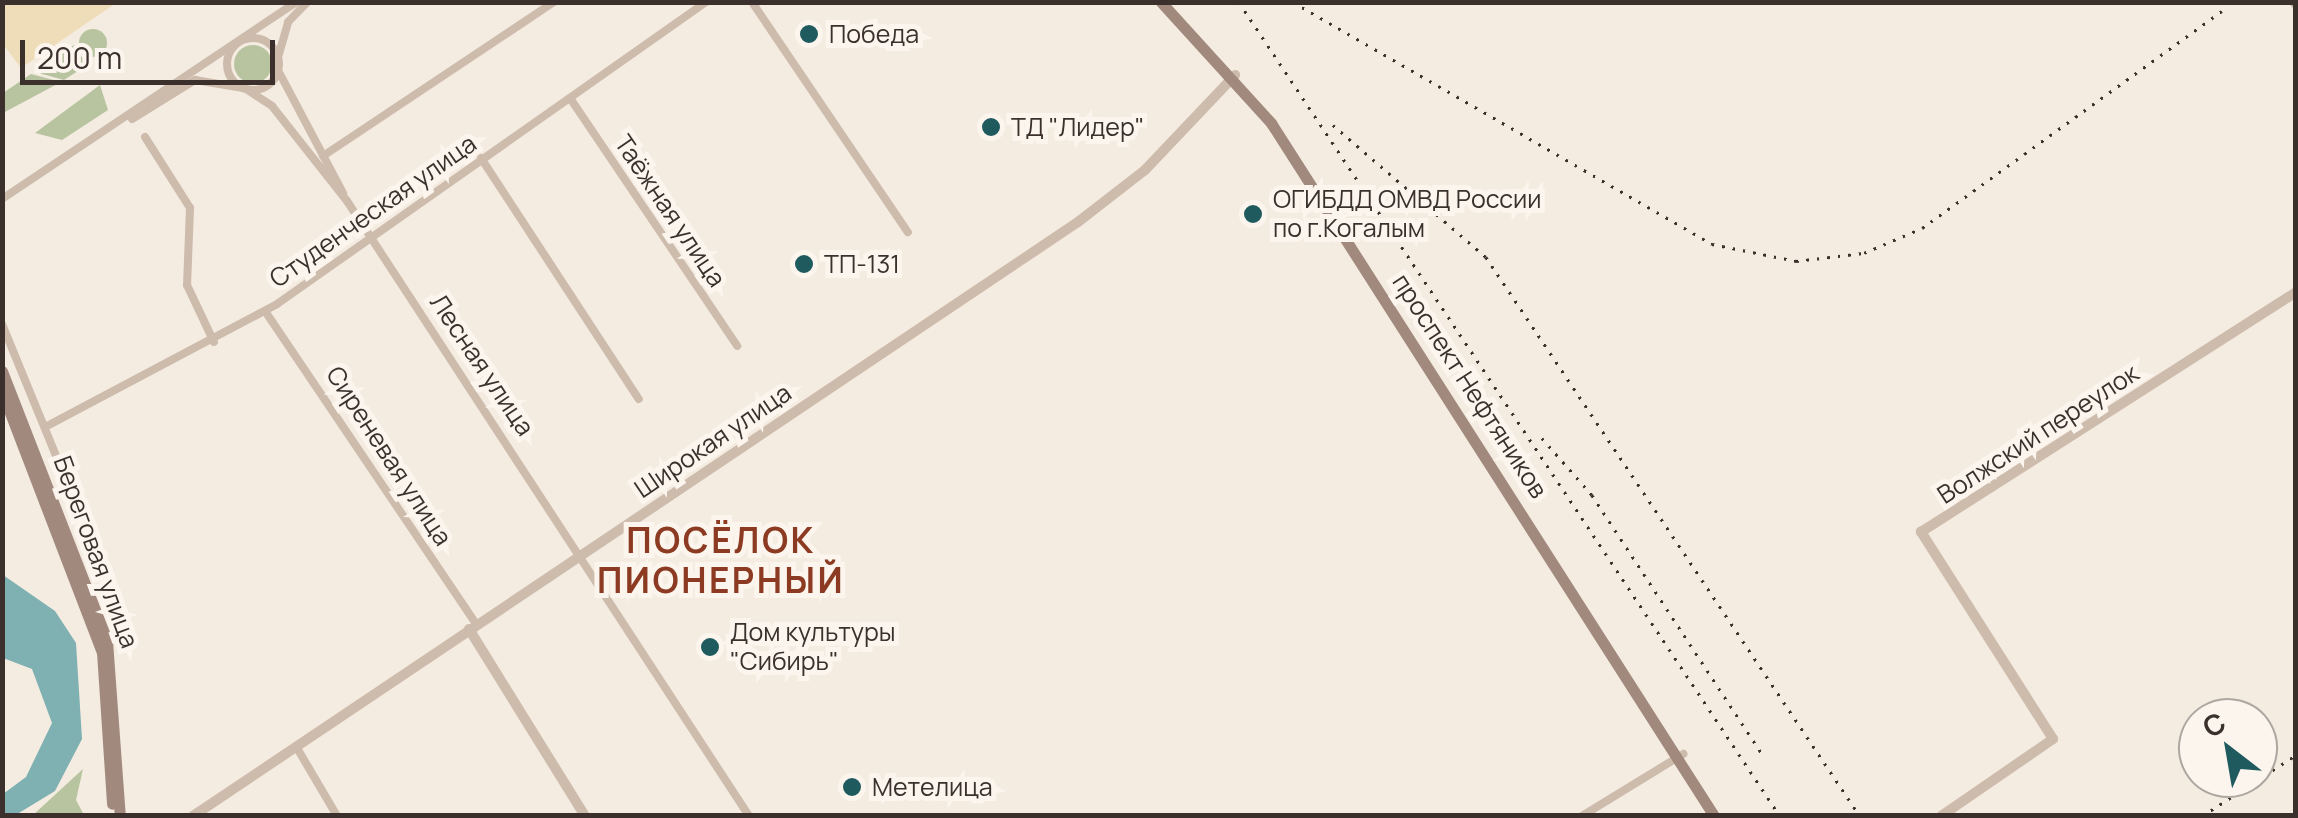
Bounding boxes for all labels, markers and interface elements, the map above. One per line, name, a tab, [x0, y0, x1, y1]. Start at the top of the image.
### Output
place label: Победа	[829, 19, 919, 49]
scale bar	[25, 20, 280, 82]
marker: Победа	[798, 23, 820, 45]
text: 200 m	[37, 37, 122, 78]
place label: ТД "Лидер"	[1011, 112, 1145, 142]
marker: ТД "Лидер"	[980, 116, 1002, 138]
street label: Студенческая улица	[264, 128, 482, 294]
street label: Таёжная улица	[608, 129, 732, 293]
place label: ОГИБДД ОМВД России по г.Когалым	[1273, 185, 1541, 244]
marker: ОГИБДД ОМВД России по г.Когалым	[1242, 203, 1264, 225]
place label: ТП-131	[824, 249, 900, 279]
marker: ТП-131	[793, 253, 815, 275]
street label: проспект Нефтяников	[1386, 268, 1554, 504]
street label: Лесная улица	[424, 289, 540, 441]
street label: Волжский переулок	[1932, 358, 2144, 510]
street label: Сиреневая улица	[320, 361, 458, 551]
street label: Широкая улица	[629, 378, 797, 504]
street label: Береговая улица	[47, 452, 145, 652]
district label: ПОСЁЛОК ПИОНЕРНЫЙ	[597, 519, 845, 601]
place label: Дом культуры "Сибирь"	[730, 618, 896, 677]
marker: Дом культуры "Сибирь"	[699, 636, 721, 658]
north arrow	[2178, 698, 2278, 798]
text: С	[2195, 702, 2232, 746]
place label: Метелица	[872, 772, 993, 802]
marker: Метелица	[841, 776, 863, 798]

